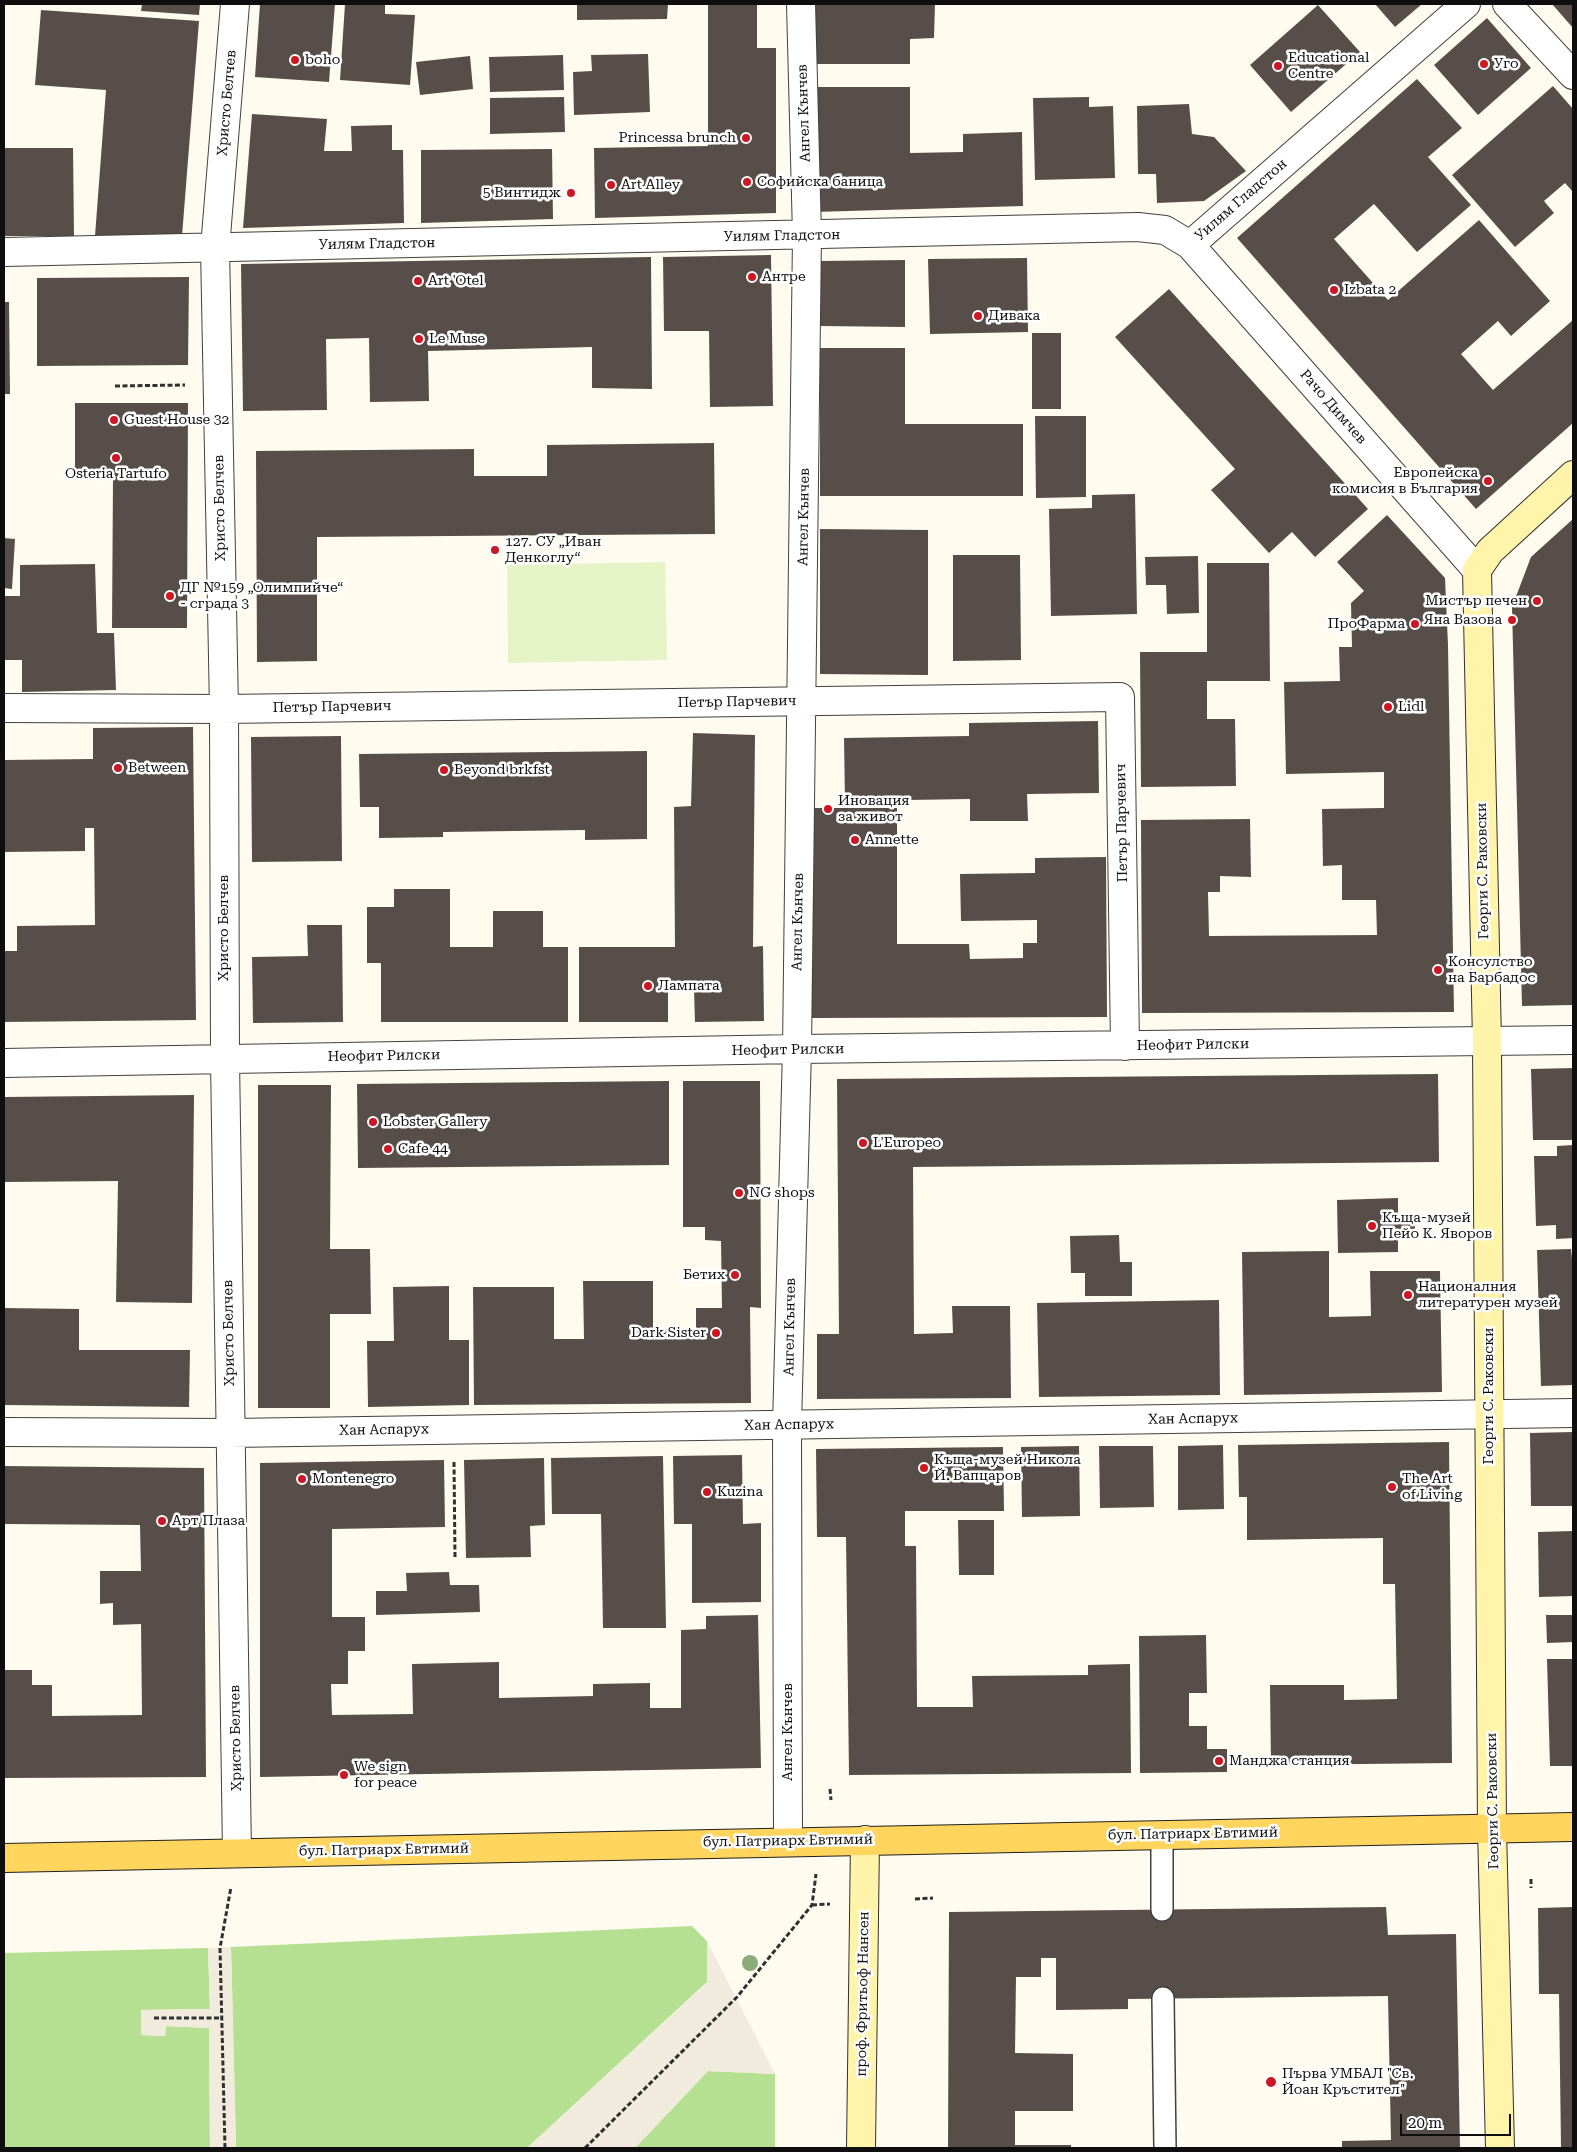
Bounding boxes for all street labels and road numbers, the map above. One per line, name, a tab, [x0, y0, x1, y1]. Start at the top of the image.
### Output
street label: Христо Белчев	[214, 49, 240, 157]
street label: Ангел Кънчев	[794, 64, 814, 162]
street label: Уилям Гладстон	[1191, 155, 1291, 245]
street label: Уилям Гладстон	[724, 227, 840, 245]
street label: Уилям Гладстон	[319, 235, 435, 253]
street label: Рачо Димчев	[1296, 366, 1370, 448]
street label: Христо Белчев	[211, 455, 229, 561]
street label: Ангел Кънчев	[795, 468, 813, 566]
street label: Петър Парчевич	[677, 693, 797, 711]
street label: Петър Парчевич	[272, 698, 392, 716]
street label: Петър Парчевич	[1113, 763, 1131, 883]
street label: Георги С. Раковски	[1473, 802, 1493, 940]
street label: Ангел Кънчев	[789, 873, 807, 971]
street label: Христо Белчев	[216, 875, 232, 981]
street label: Неофит Рилски	[1137, 1036, 1249, 1054]
street label: Неофит Рилски	[732, 1041, 844, 1059]
street label: Неофит Рилски	[328, 1047, 440, 1065]
street label: Ангел Кънчев	[781, 1278, 799, 1376]
street label: Христо Белчев	[220, 1280, 238, 1386]
street label: Георги С. Раковски	[1481, 1328, 1497, 1464]
street label: Хан Аспарух	[1148, 1410, 1238, 1428]
street label: Хан Аспарух	[744, 1416, 834, 1434]
street label: Хан Аспарух	[339, 1421, 429, 1439]
street label: Ангел Кънчев	[780, 1683, 796, 1781]
street label: Христо Белчев	[227, 1685, 245, 1791]
street label: Георги С. Раковски	[1483, 1732, 1503, 1870]
street label: бул. Патриарх Евтимий	[1108, 1824, 1278, 1844]
street label: бул. Патриарх Евтимий	[703, 1831, 873, 1851]
street label: бул. Патриарх Евтимий	[299, 1840, 469, 1860]
street label: проф. Фритьоф Нансен	[853, 1911, 873, 2077]

